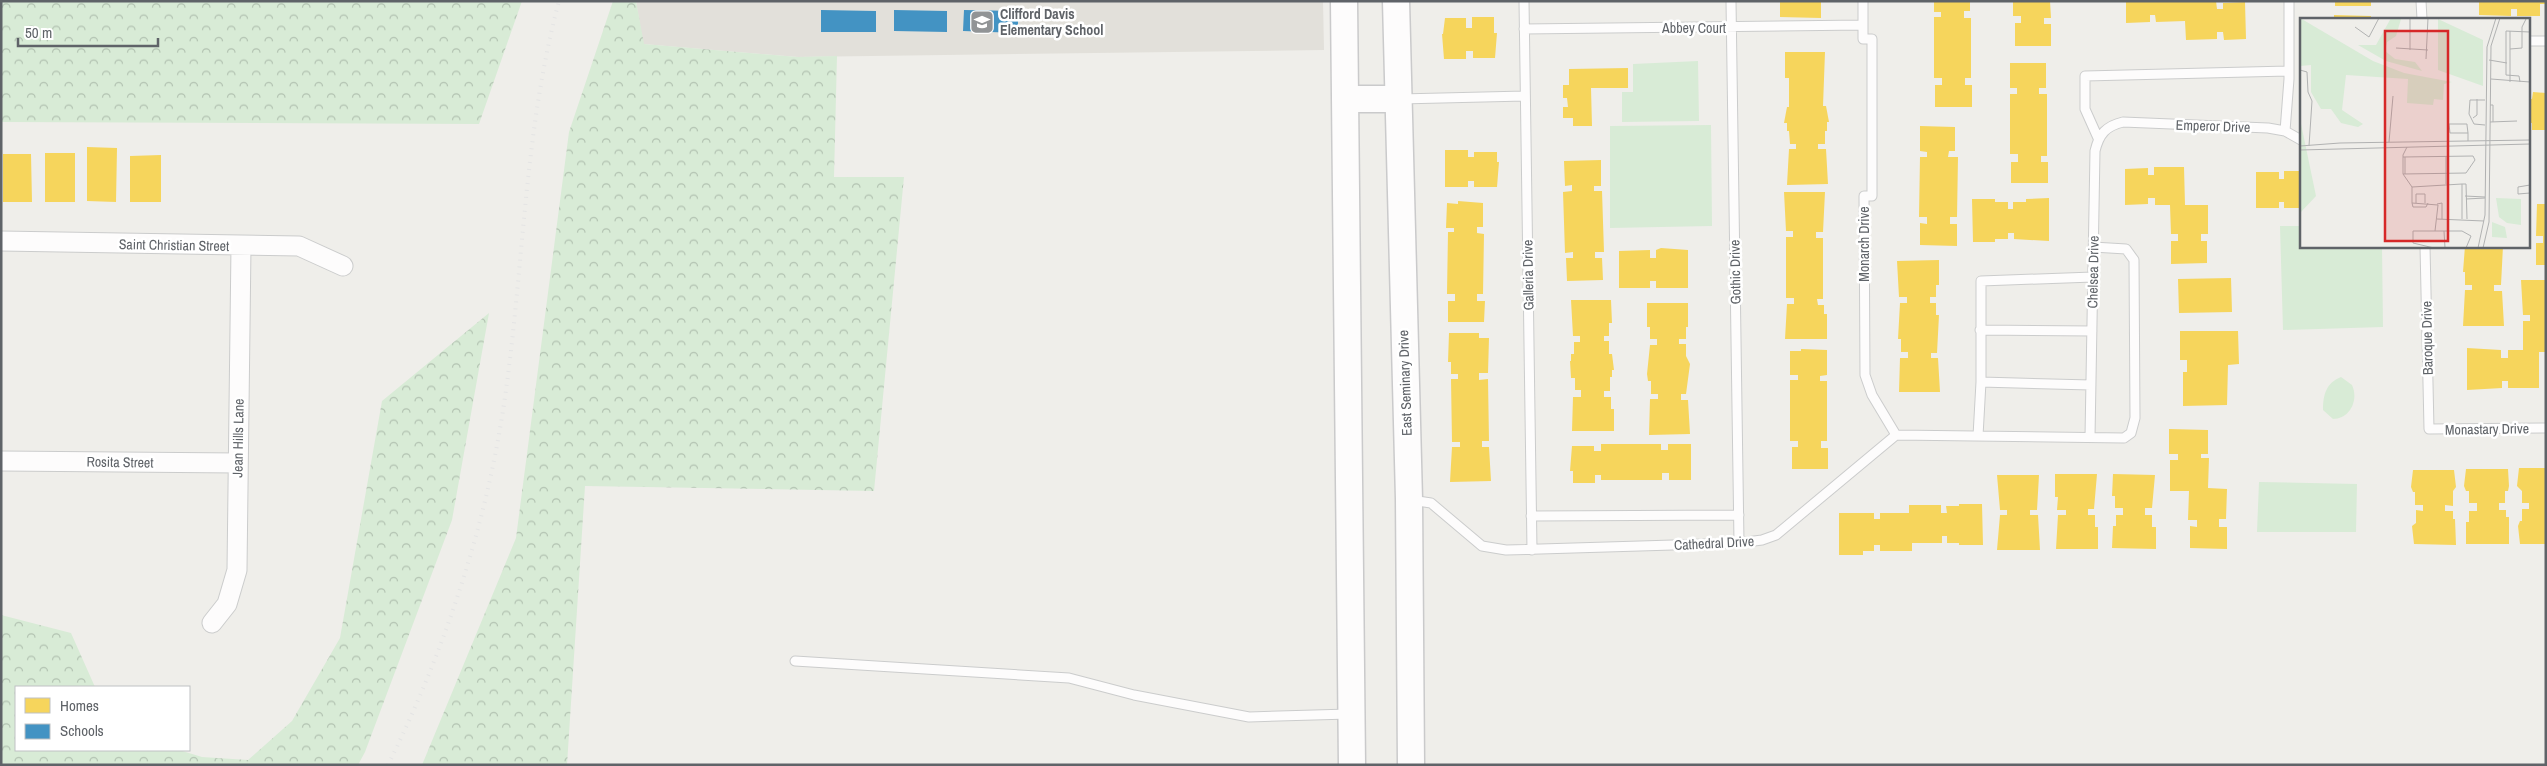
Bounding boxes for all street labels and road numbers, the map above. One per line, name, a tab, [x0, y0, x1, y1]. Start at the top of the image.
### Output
street label: Abbey Court	[1661, 19, 1726, 37]
street label: Emperor Drive	[2175, 116, 2251, 136]
street label: Monarch Drive	[1855, 206, 1873, 282]
street label: Saint Christian Street	[119, 235, 229, 255]
street label: Chelsea Drive	[2083, 235, 2103, 309]
street label: Galleria Drive	[1518, 239, 1538, 311]
street label: Gothic Drive	[1725, 240, 1745, 304]
street label: Baroque Drive	[2417, 301, 2437, 375]
street label: East Seminary Drive	[1394, 330, 1416, 436]
street label: Jean Hills Lane	[228, 398, 248, 478]
street label: Monastary Drive	[2445, 419, 2529, 439]
street label: Rosita Street	[86, 452, 154, 472]
street label: Cathedral Drive	[1673, 532, 1755, 554]

